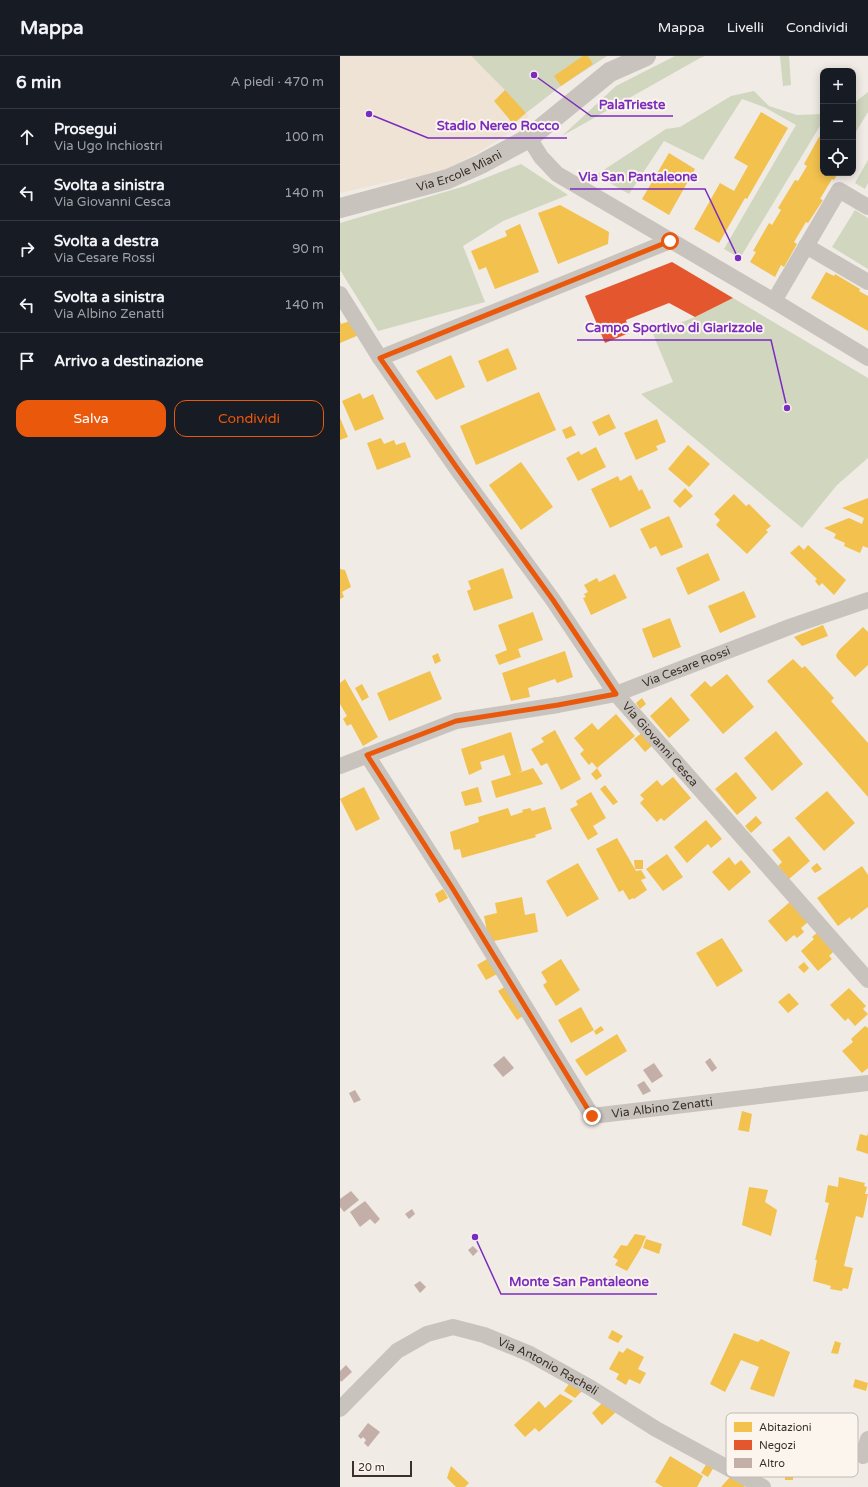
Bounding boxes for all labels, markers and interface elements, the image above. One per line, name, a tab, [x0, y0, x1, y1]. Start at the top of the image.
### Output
text: Mappa	[20, 17, 84, 39]
text: Mappa	[658, 19, 705, 36]
text: Livelli	[727, 19, 764, 36]
text: Condividi	[786, 19, 848, 36]
map controls	[820, 68, 856, 176]
button: +	[820, 68, 856, 104]
text: 6 min	[16, 72, 61, 93]
text: A piedi · 470 m	[231, 74, 324, 90]
callout: PalaTrieste	[591, 91, 673, 116]
text: PalaTrieste	[599, 97, 666, 113]
button: −	[820, 104, 856, 140]
callout: Stadio Nereo Rocco	[428, 113, 567, 138]
text: Stadio Nereo Rocco	[437, 118, 559, 134]
text: Prosegui	[54, 120, 117, 138]
icon: ahead	[16, 126, 38, 148]
text: 100 m	[284, 129, 324, 145]
text: Via Ugo Inchiostri	[54, 138, 163, 154]
button: locate	[820, 140, 856, 176]
street label: Via Ercole Miani	[415, 147, 504, 194]
callout: Via San Pantaleone	[570, 164, 705, 189]
text: Via San Pantaleone	[579, 169, 698, 185]
text: Svolta a sinistra	[54, 176, 165, 194]
icon: left	[16, 182, 38, 204]
text: 140 m	[284, 185, 324, 201]
text: Via Giovanni Cesca	[54, 194, 171, 210]
text: Svolta a destra	[54, 232, 159, 250]
route start	[661, 232, 679, 250]
icon: right	[16, 238, 38, 260]
text: 90 m	[292, 241, 324, 257]
text: Via Cesare Rossi	[54, 250, 155, 266]
text: Svolta a sinistra	[54, 288, 165, 306]
icon: left	[16, 294, 38, 316]
text: 140 m	[284, 297, 324, 313]
text: Via Albino Zenatti	[54, 306, 164, 322]
callout: Campo Sportivo di Giarizzole	[577, 315, 771, 340]
text: Campo Sportivo di Giarizzole	[585, 320, 764, 336]
icon: arrive	[16, 350, 38, 372]
text: Arrivo a destinazione	[54, 352, 204, 370]
button: Salva	[16, 400, 166, 437]
button: Condividi	[174, 400, 324, 437]
street label: Via Cesare Rossi	[640, 644, 732, 690]
street label: Via Giovanni Cesca	[619, 699, 701, 789]
street label: Via Albino Zenatti	[611, 1095, 714, 1121]
route end	[583, 1107, 601, 1125]
callout: Monte San Pantaleone	[501, 1269, 657, 1294]
text: Monte San Pantaleone	[509, 1274, 650, 1290]
street label: Via Antonio Racheli	[496, 1334, 601, 1398]
legend	[726, 1413, 858, 1477]
text: Abitazioni	[759, 1421, 812, 1434]
text: Negozi	[759, 1439, 796, 1452]
text: Altro	[759, 1457, 785, 1470]
scale bar	[352, 1459, 412, 1478]
text: 20 m	[358, 1461, 385, 1474]

